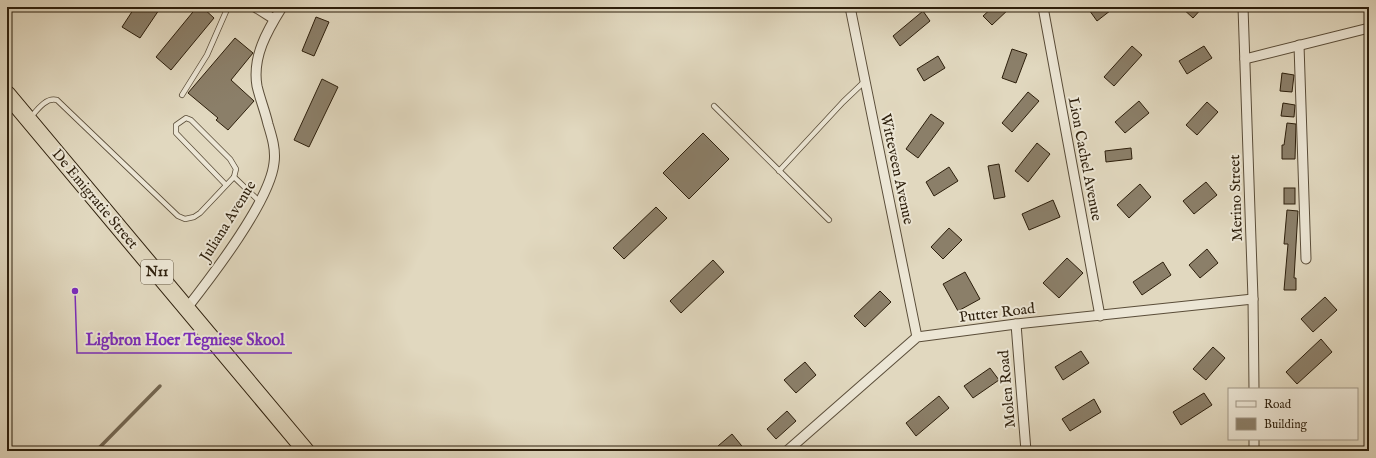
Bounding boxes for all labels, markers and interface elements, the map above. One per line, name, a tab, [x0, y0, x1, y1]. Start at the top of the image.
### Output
street label: Lion Cachel Avenue	[1064, 96, 1106, 223]
street label: Witteveen Avenue	[876, 112, 918, 226]
street label: De Emigratie Street	[48, 145, 142, 253]
street label: Merino Street	[1225, 154, 1247, 242]
street label: Juliana Avenue	[195, 177, 260, 267]
road number: N11	[141, 260, 173, 284]
street label: Putter Road	[958, 299, 1037, 327]
callout: Ligbron Hoer Tegniese Skool	[77, 325, 292, 353]
text: Ligbron Hoer Tegniese Skool	[85, 331, 285, 351]
street label: Molen Road	[994, 348, 1020, 429]
legend	[1228, 388, 1358, 440]
text: Road	[1264, 397, 1292, 412]
text: Building	[1264, 417, 1308, 432]

